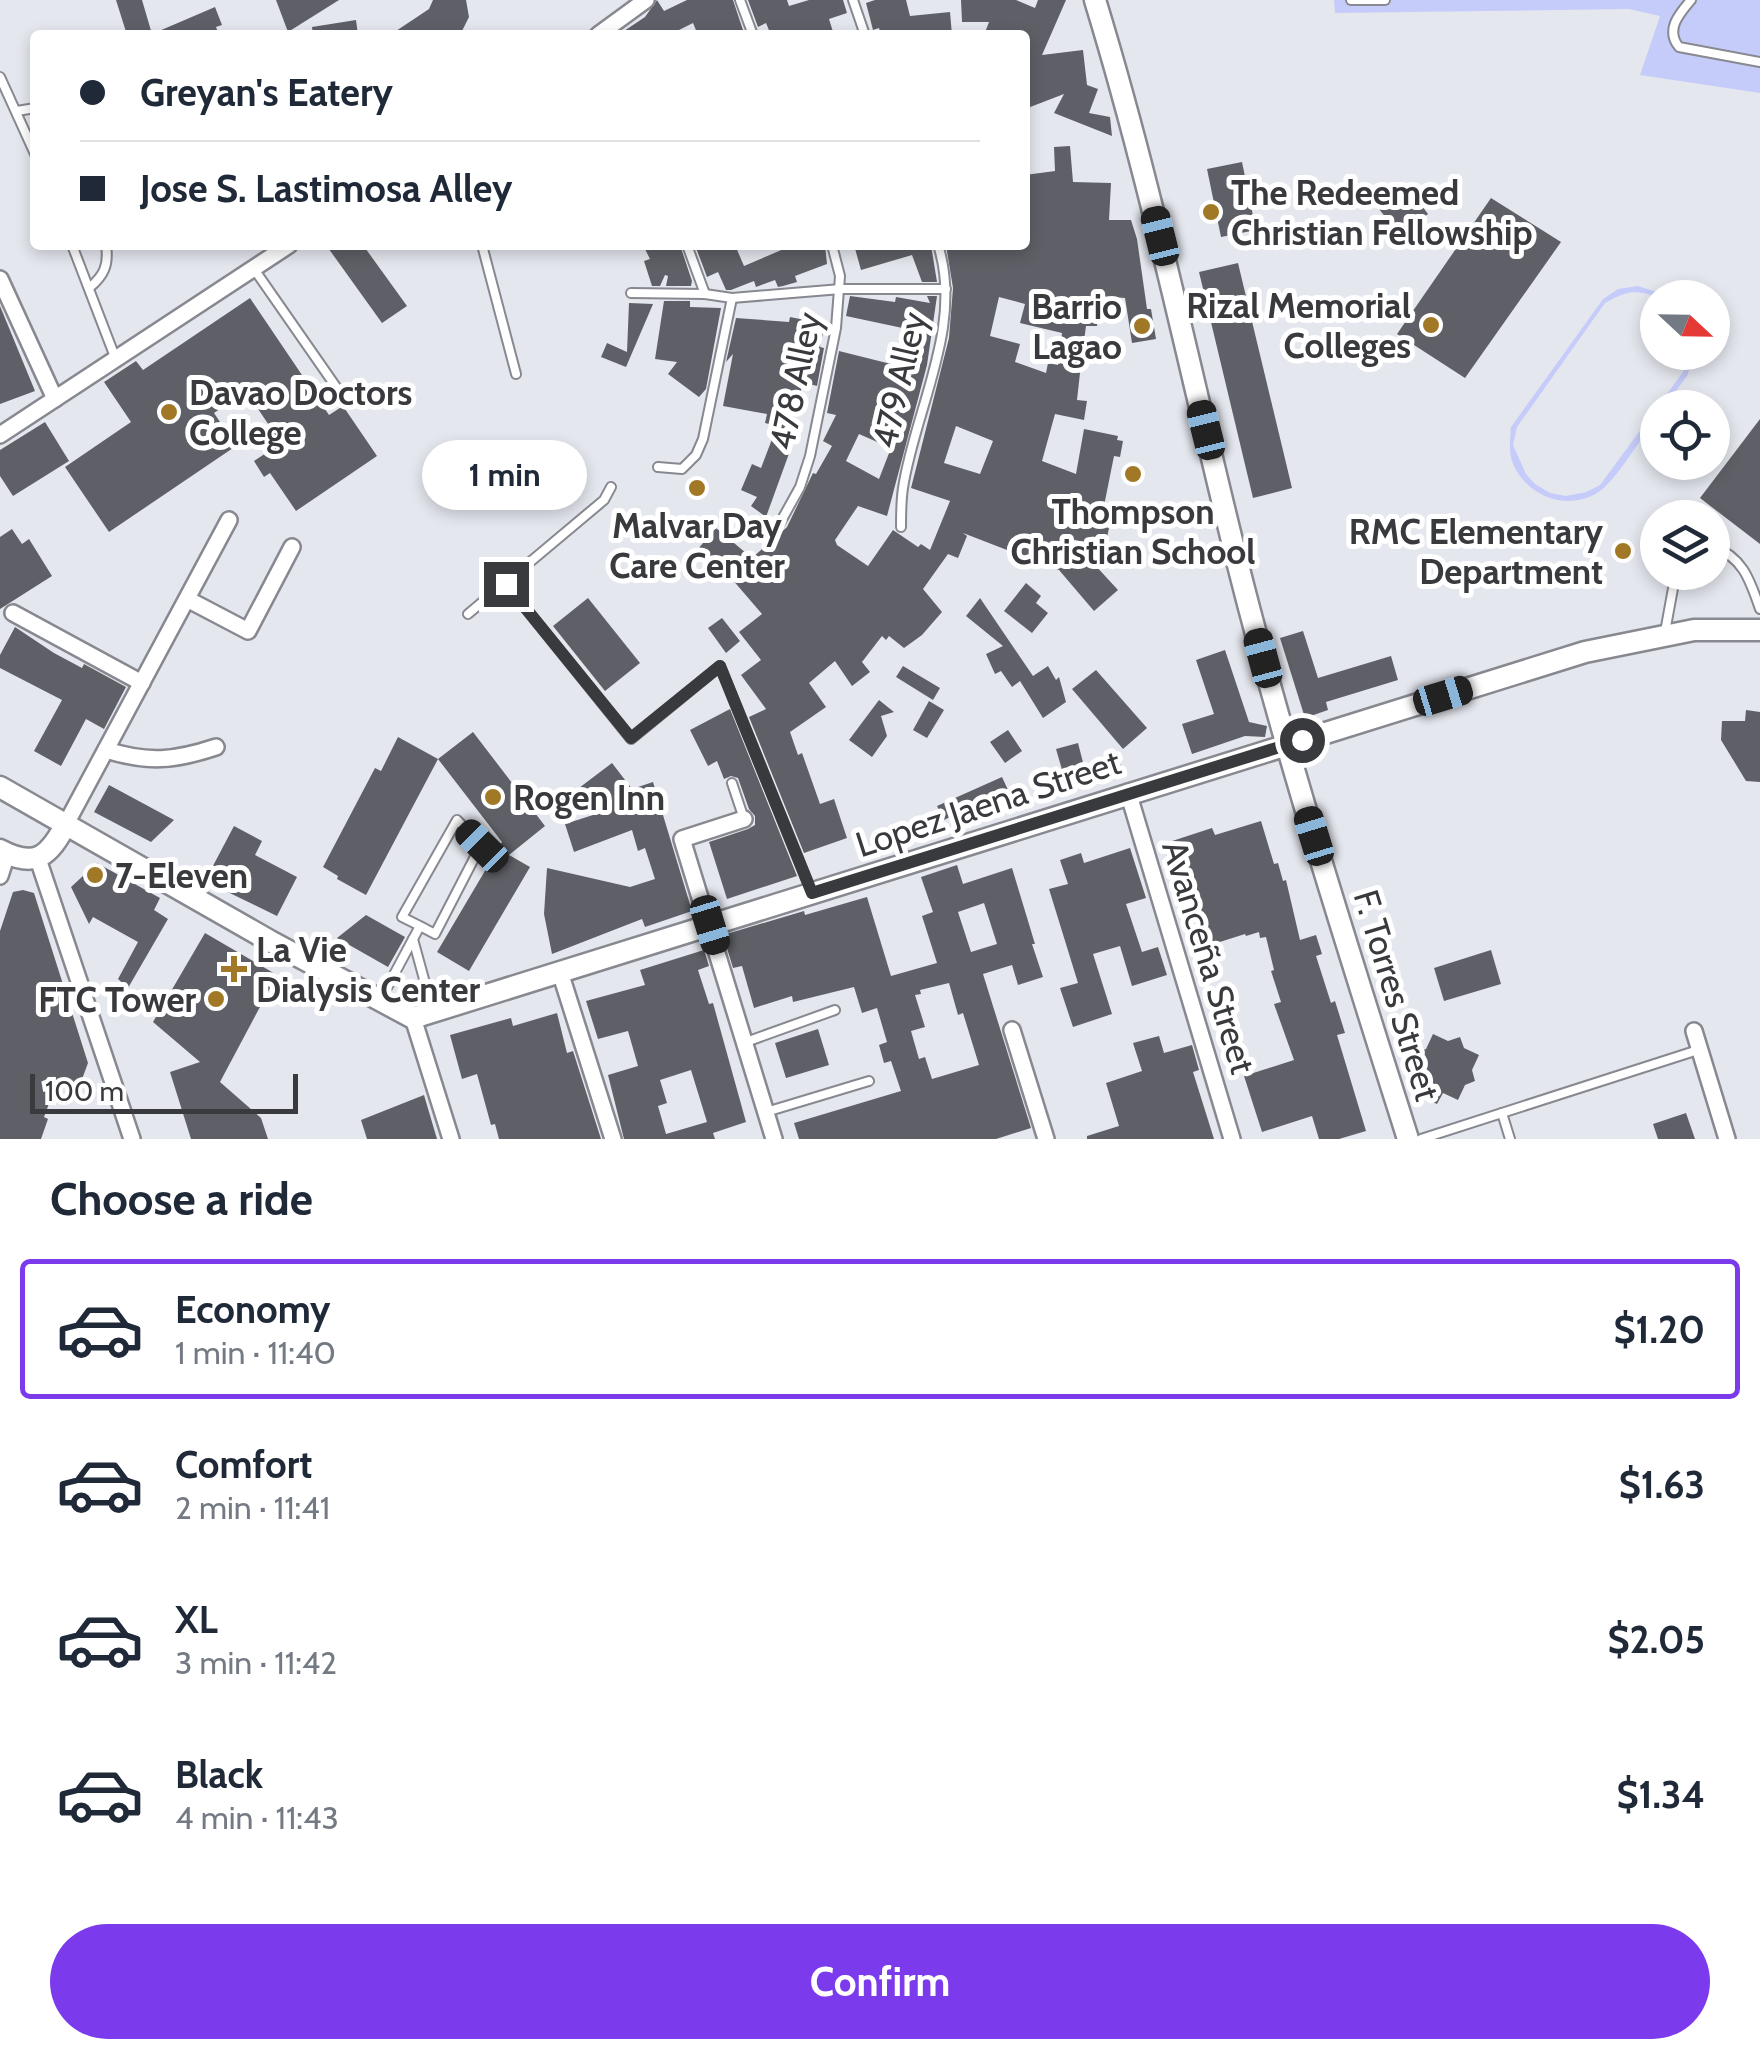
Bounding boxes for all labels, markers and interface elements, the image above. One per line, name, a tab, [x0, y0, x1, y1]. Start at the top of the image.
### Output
text: Greyan's Eatery	[140, 69, 393, 116]
text: Jose S. Lastimosa Alley	[140, 165, 512, 212]
place label: The Redeemed Christian Fellowship	[1231, 171, 1533, 254]
marker: The Redeemed Christian Fellowship	[1200, 201, 1222, 223]
car	[1138, 203, 1182, 269]
north arrow	[1640, 280, 1730, 370]
map controls	[1640, 280, 1730, 590]
place label: Rizal Memorial Colleges	[1186, 284, 1411, 367]
place label: Barrio Lagao	[1031, 285, 1122, 368]
street label: 479 Alley	[862, 307, 936, 452]
street label: 478 Alley	[759, 308, 831, 454]
marker: Rizal Memorial Colleges	[1420, 314, 1442, 336]
marker: Barrio Lagao	[1131, 315, 1153, 337]
place label: Davao Doctors College	[189, 371, 412, 454]
button: locate	[1640, 390, 1730, 480]
car	[1184, 397, 1228, 463]
marker: Davao Doctors College	[158, 401, 180, 423]
callout: 1 min	[424, 439, 588, 509]
text: 1 min	[468, 455, 541, 494]
marker: Thompson Christian School	[1122, 463, 1144, 485]
marker: Malvar Day Care Center	[686, 477, 708, 499]
place label: Thompson Christian School	[1010, 490, 1256, 573]
button: layers	[1640, 500, 1730, 590]
place label: Malvar Day Care Center	[609, 504, 785, 587]
place label: RMC Elementary Department	[1349, 510, 1603, 593]
marker: RMC Elementary Department	[1612, 540, 1634, 562]
route end	[484, 562, 529, 607]
car	[1241, 625, 1285, 691]
car	[1410, 673, 1476, 719]
route start	[1280, 718, 1325, 763]
street label: Lopez Jaena Street	[850, 740, 1126, 866]
place label: Rogen Inn	[513, 776, 665, 819]
marker: Rogen Inn	[482, 786, 504, 808]
car	[1291, 803, 1337, 869]
car	[450, 814, 514, 878]
street label: Avanceña Street	[1153, 835, 1265, 1079]
place label: 7-Eleven	[115, 854, 248, 897]
marker: 7-Eleven	[84, 864, 106, 886]
street label: F. Torres Street	[1345, 884, 1449, 1106]
car	[687, 892, 733, 958]
place label: La Vie Dialysis Center	[256, 928, 480, 1011]
marker: La Vie Dialysis Center	[221, 956, 247, 982]
place label: FTC Tower	[38, 978, 196, 1021]
marker: FTC Tower	[205, 988, 227, 1010]
scale bar	[30, 1069, 298, 1114]
text: 100 m	[45, 1074, 124, 1108]
text: Choose a ride	[50, 1172, 313, 1226]
icon: car	[55, 1284, 145, 1374]
text: Economy	[175, 1286, 330, 1333]
text: $1.20	[1614, 1306, 1705, 1353]
text: 1 min · 11:40	[175, 1333, 336, 1372]
icon: car	[55, 1439, 145, 1529]
text: Comfort	[175, 1441, 312, 1488]
text: $1.63	[1619, 1461, 1705, 1508]
text: 2 min · 11:41	[175, 1488, 330, 1527]
icon: car	[55, 1594, 145, 1684]
text: XL	[175, 1596, 218, 1643]
text: $2.05	[1608, 1616, 1705, 1663]
text: 3 min · 11:42	[175, 1643, 337, 1682]
icon: car	[55, 1749, 145, 1839]
text: Black	[175, 1751, 263, 1798]
text: $1.34	[1616, 1771, 1705, 1818]
text: 4 min · 11:43	[175, 1798, 339, 1837]
button: Confirm	[50, 1924, 1710, 2039]

